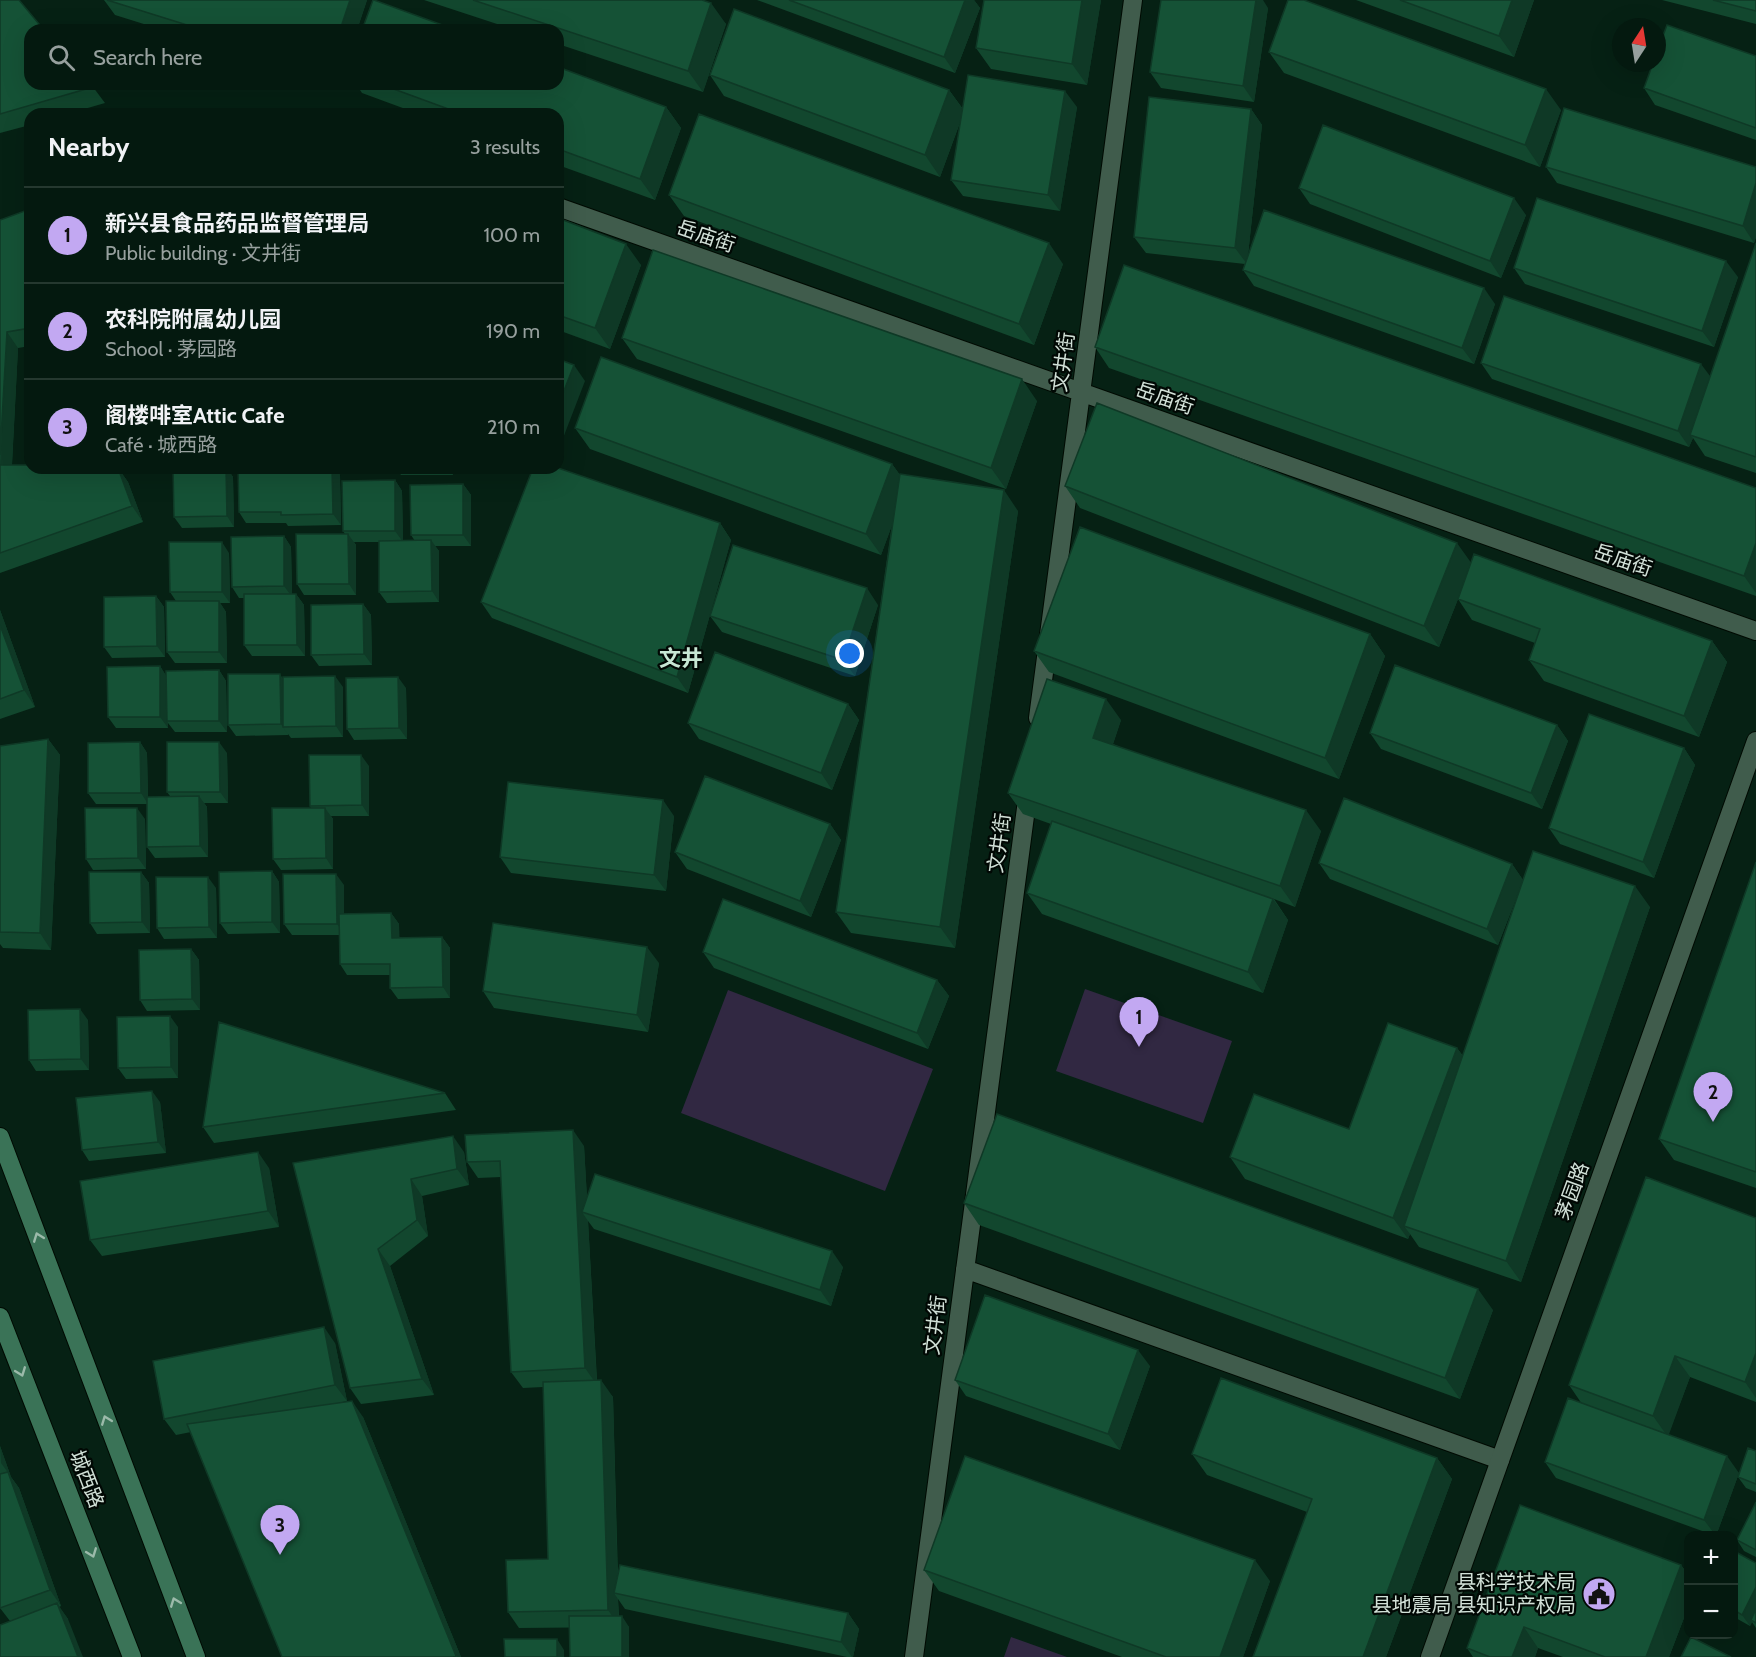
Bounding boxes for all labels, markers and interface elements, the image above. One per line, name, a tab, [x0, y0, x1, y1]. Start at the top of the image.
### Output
north arrow	[1612, 18, 1666, 72]
search box	[24, 24, 564, 90]
icon: search	[45, 41, 78, 74]
text: Search here	[93, 44, 202, 71]
text: Nearby	[48, 131, 129, 163]
text: 3 results	[470, 135, 540, 159]
text: 新兴县食品药品监督管理局	[105, 210, 369, 237]
street label: 岳庙街	[674, 215, 738, 257]
text: 1	[64, 223, 71, 247]
text: 100 m	[484, 223, 540, 247]
text: Public building · 文井街	[105, 241, 301, 265]
text: 农科院附属幼儿园	[105, 306, 281, 333]
text: 2	[62, 319, 73, 343]
text: 190 m	[486, 319, 540, 343]
street label: 文井街	[1047, 331, 1079, 393]
text: School · 茅园路	[105, 337, 237, 361]
street label: 岳庙街	[1133, 377, 1197, 419]
text: 阁楼啡室Attic Cafe	[105, 402, 285, 429]
text: 3	[62, 415, 73, 439]
text: 210 m	[487, 415, 540, 439]
text: Café · 城西路	[105, 433, 217, 457]
street label: 岳庙街	[1591, 539, 1655, 581]
your location	[835, 639, 864, 668]
district label: 文井	[659, 645, 703, 672]
street label: 文井街	[983, 812, 1015, 874]
pin: 1	[1120, 998, 1158, 1047]
pin: 2	[1694, 1072, 1732, 1122]
street label: 茅园路	[1550, 1159, 1594, 1223]
one-way arrow	[33, 1232, 45, 1243]
street label: 文井街	[919, 1294, 951, 1356]
one-way arrow	[14, 1365, 26, 1376]
one-way arrow	[101, 1415, 114, 1425]
street label: 城西路	[65, 1447, 109, 1511]
pin: 3	[260, 1506, 300, 1555]
map controls	[1684, 1531, 1738, 1639]
button: +	[1684, 1531, 1738, 1585]
one-way arrow	[85, 1547, 97, 1558]
place label: 县科学技术局 县地震局 县知识产权局	[1372, 1570, 1576, 1617]
public building icon: 县科学技术局 县地震局 县知识产权局	[1581, 1576, 1617, 1612]
button: −	[1684, 1585, 1738, 1639]
one-way arrow	[170, 1597, 182, 1608]

